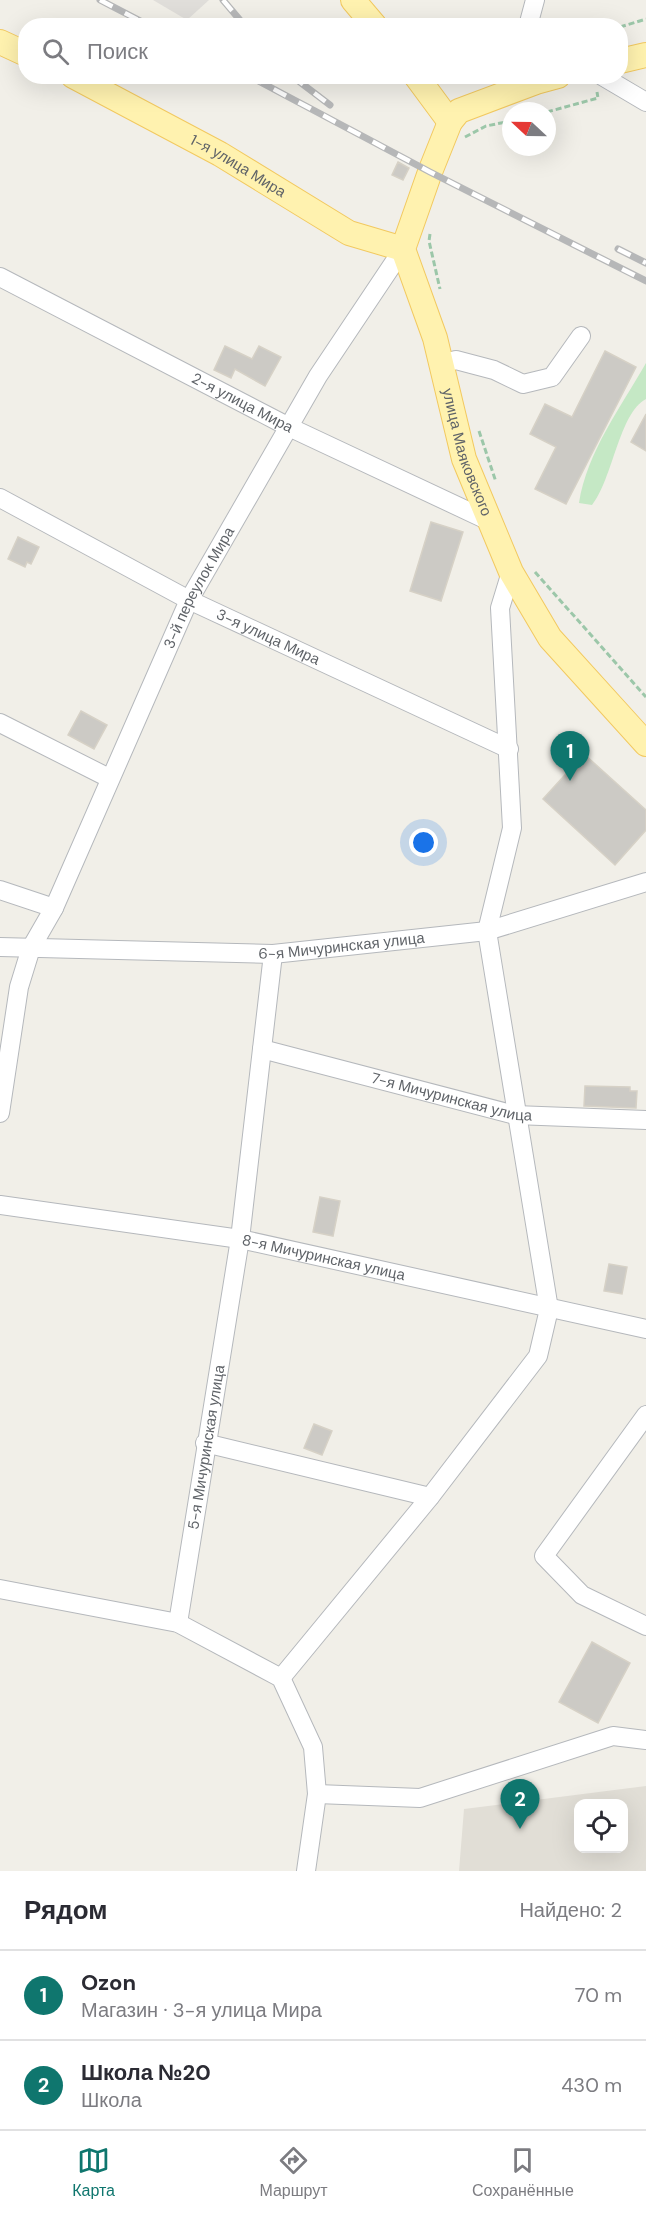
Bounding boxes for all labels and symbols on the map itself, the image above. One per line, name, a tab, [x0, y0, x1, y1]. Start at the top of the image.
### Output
north arrow	[502, 102, 556, 156]
street label: 1-я улица Мира	[187, 130, 290, 202]
street label: 2-я улица Мира	[188, 368, 297, 438]
street label: улица Маяковского	[437, 386, 497, 519]
street label: 3-й переулок Мира	[159, 523, 239, 652]
street label: 3-я улица Мира	[213, 604, 324, 670]
pin: 1	[550, 732, 590, 781]
your location	[409, 828, 438, 857]
street label: 6-я Мичуринская улица	[258, 928, 426, 964]
street label: 7-я Мичуринская улица	[369, 1068, 533, 1126]
street label: 8-я Мичуринская улица	[240, 1230, 408, 1285]
street label: 5-я Мичуринская улица	[183, 1363, 230, 1531]
pin: 2	[500, 1780, 540, 1829]

